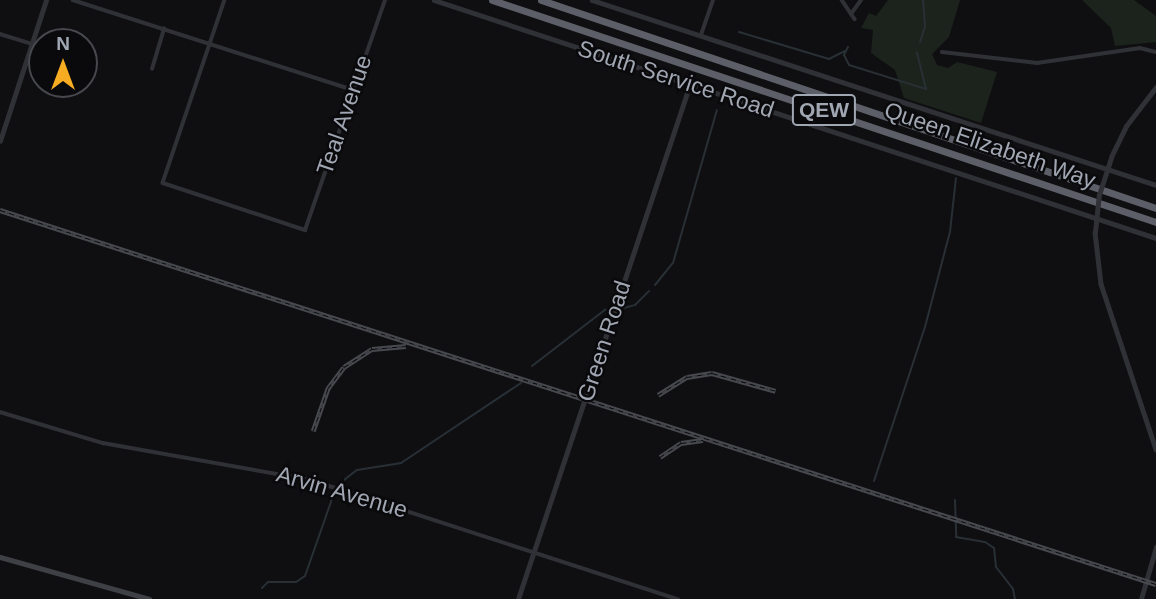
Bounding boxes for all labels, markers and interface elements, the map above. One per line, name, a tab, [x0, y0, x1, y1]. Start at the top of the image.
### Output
north arrow	[28, 28, 98, 98]
text: N	[56, 33, 70, 54]
street label: South Service Road	[574, 34, 778, 124]
street label: Teal Avenue	[310, 51, 378, 179]
road number: QEW	[791, 92, 857, 128]
street label: Queen Elizabeth Way	[881, 96, 1099, 194]
street label: Green Road	[572, 277, 636, 405]
street label: Arvin Avenue	[273, 460, 411, 524]

